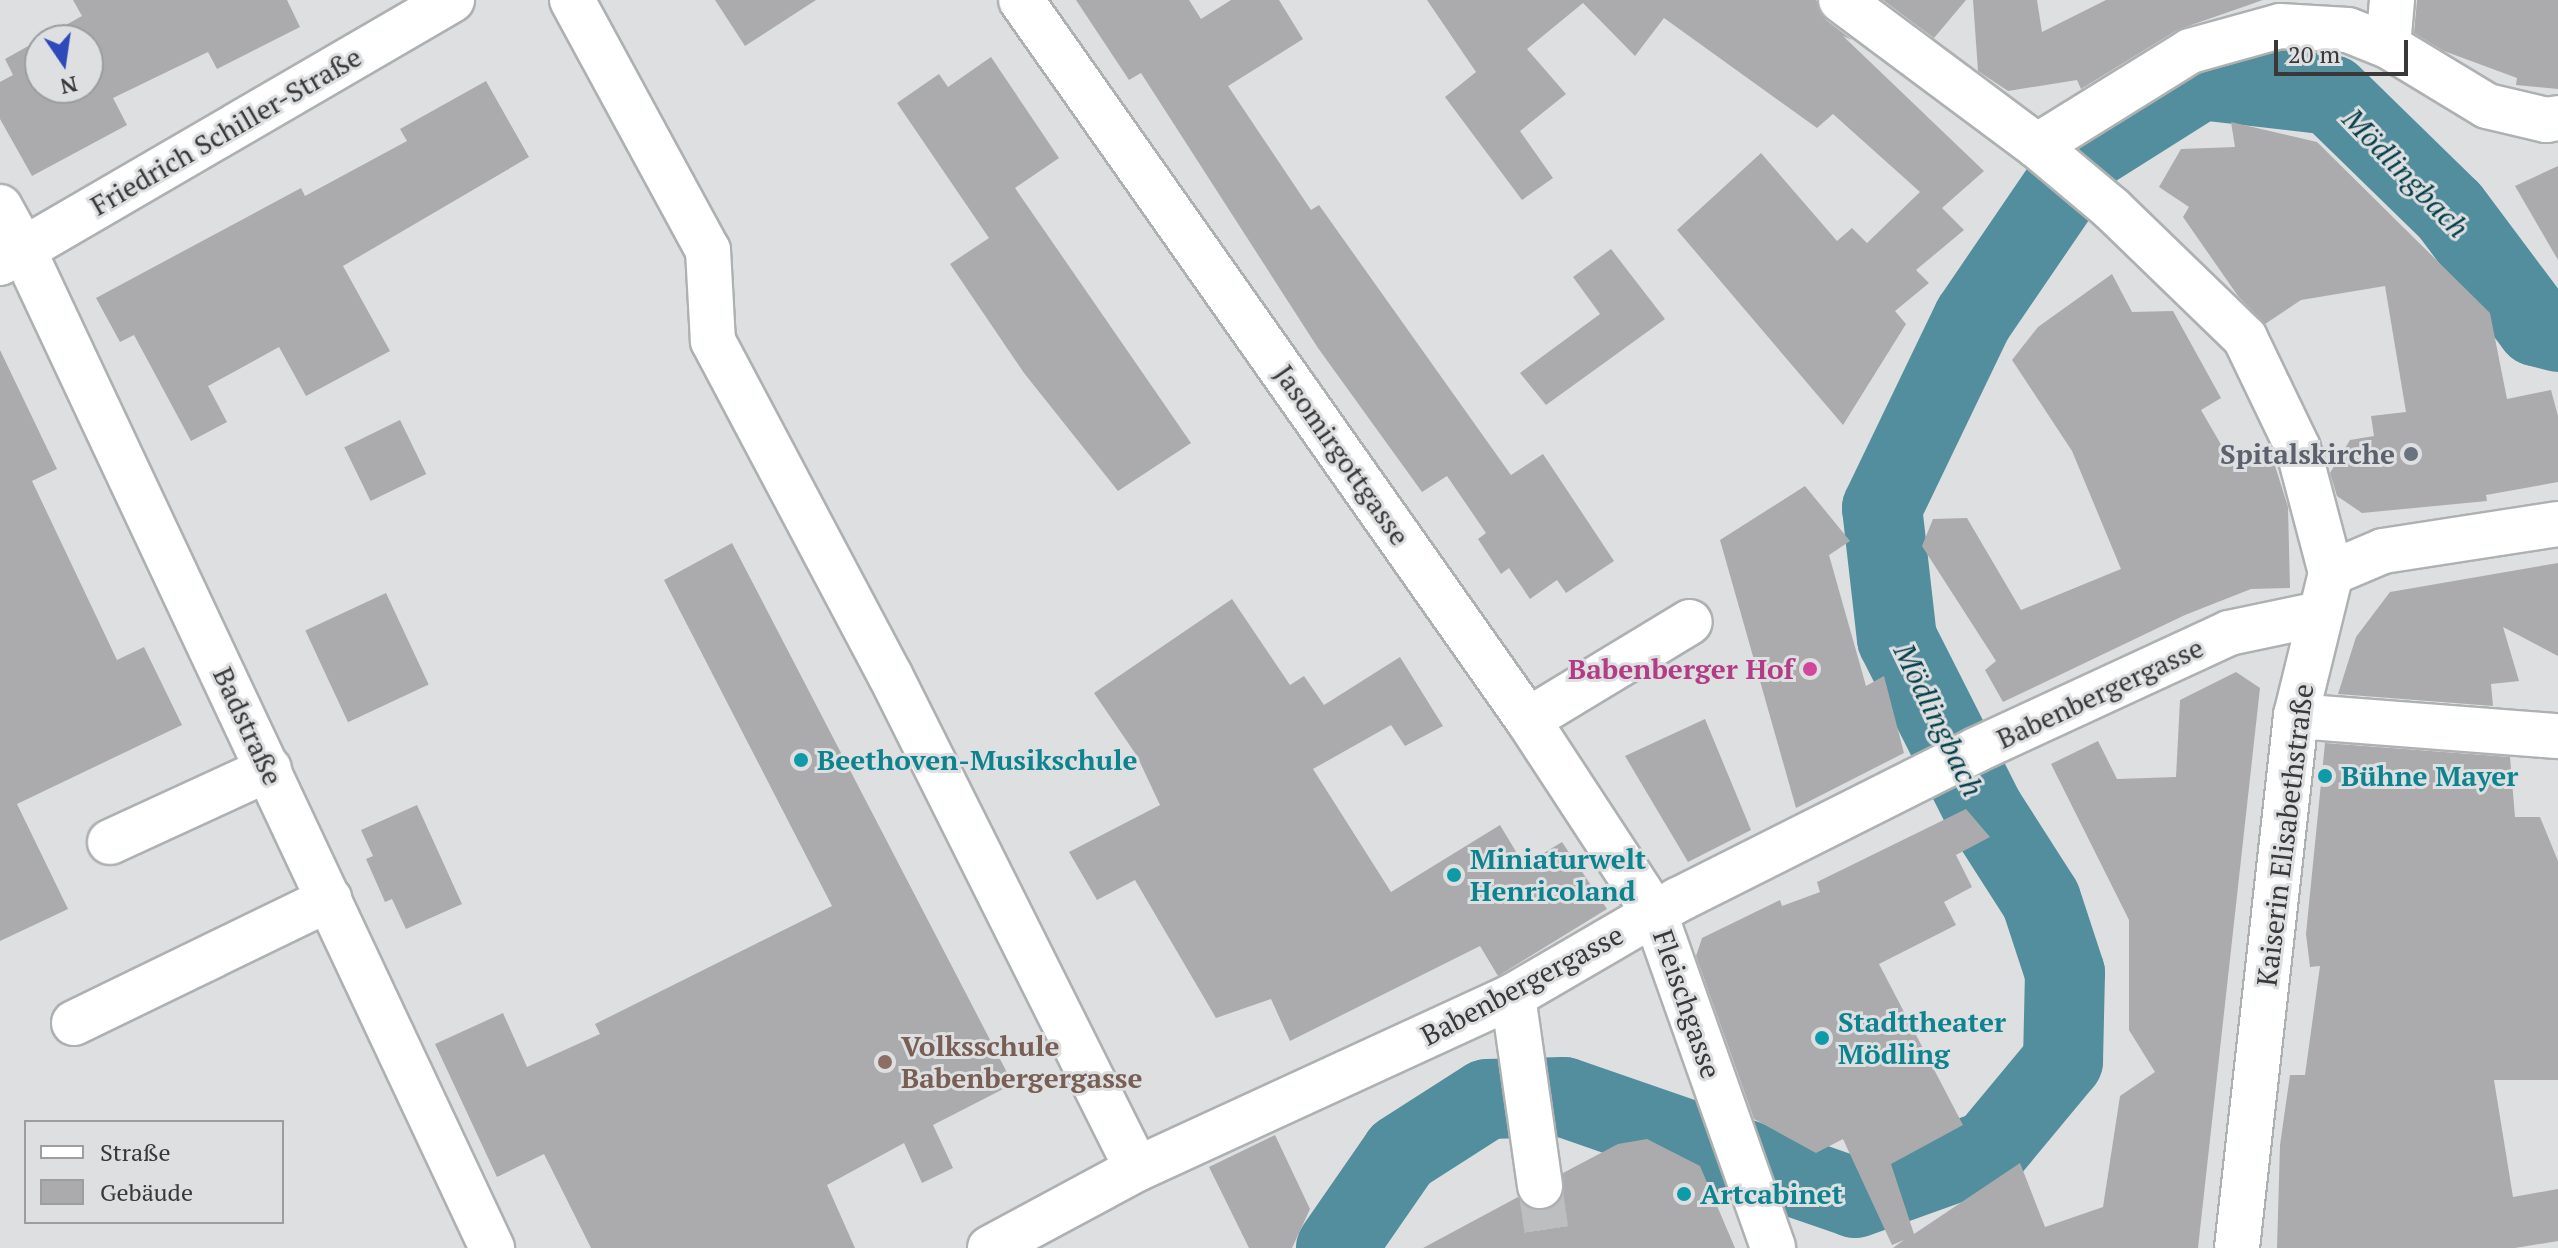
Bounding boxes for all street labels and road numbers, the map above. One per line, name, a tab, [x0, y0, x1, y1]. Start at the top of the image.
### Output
street label: Friedrich Schiller-Straße	[85, 40, 367, 222]
street label: Jasomirgottgasse	[1267, 358, 1417, 552]
street label: Babenbergergasse	[1991, 630, 2209, 756]
street label: Badstraße	[206, 662, 290, 790]
street label: Kaiserin Elisabethstraße	[2250, 682, 2320, 988]
street label: Babenbergergasse	[1415, 918, 1629, 1052]
street label: Fleischgasse	[1646, 925, 1728, 1083]

